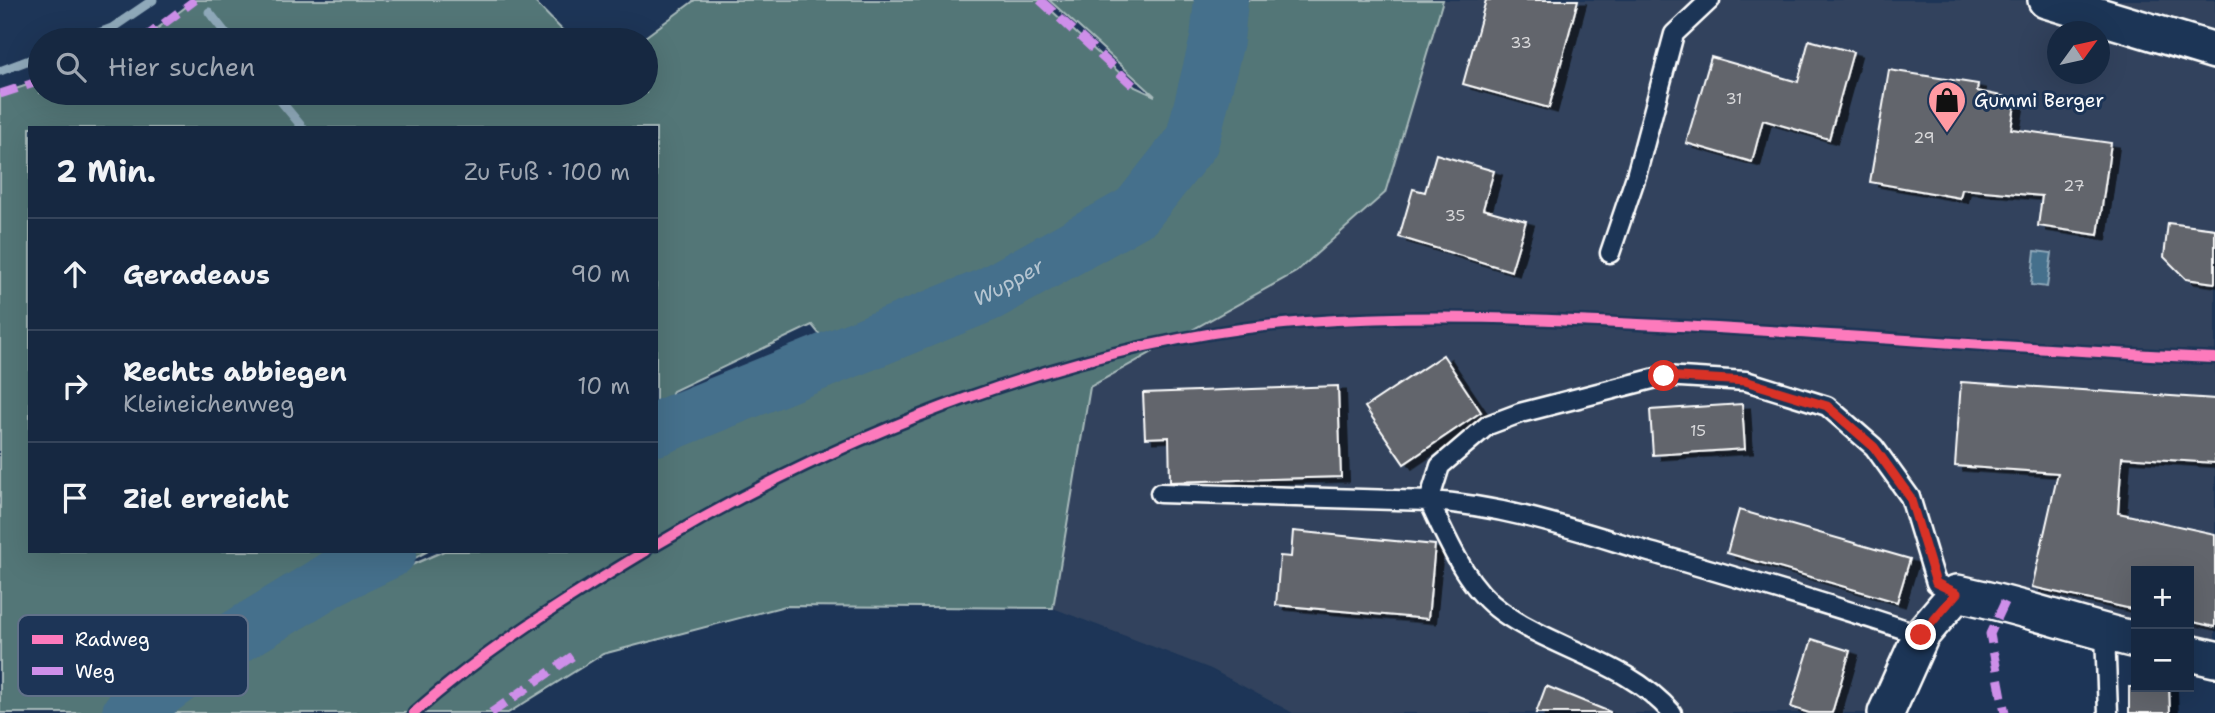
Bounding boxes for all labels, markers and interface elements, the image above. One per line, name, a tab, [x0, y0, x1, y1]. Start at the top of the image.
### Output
north arrow	[2047, 21, 2110, 84]
search box	[28, 28, 658, 105]
house number: 33	[1510, 32, 1532, 53]
icon: search	[52, 48, 90, 86]
text: Hier suchen	[108, 49, 255, 84]
shop icon: Gummi Berger	[1926, 79, 1968, 134]
house number: 31	[1725, 88, 1743, 109]
place label: Gummi Berger	[1974, 88, 2104, 113]
house number: 29	[1913, 127, 1935, 148]
text: 2 Min.	[56, 151, 156, 192]
text: Zu Fuß · 100 m	[464, 157, 630, 187]
house number: 27	[2063, 175, 2085, 196]
house number: 35	[1445, 205, 1465, 226]
water label: Wupper	[969, 251, 1050, 313]
icon: ahead	[56, 255, 94, 293]
text: Geradeaus	[123, 257, 270, 292]
text: 90 m	[570, 259, 630, 289]
text: Rechts abbiegen	[123, 354, 347, 389]
route start	[1648, 360, 1679, 391]
icon: right	[56, 367, 94, 405]
text: 10 m	[577, 371, 630, 401]
text: Kleineichenweg	[123, 389, 294, 419]
house number: 15	[1690, 420, 1706, 441]
icon: arrive	[56, 479, 94, 517]
text: Ziel erreicht	[123, 481, 289, 516]
map controls	[2131, 566, 2194, 692]
button: +	[2131, 566, 2194, 629]
legend	[18, 615, 248, 696]
route end	[1905, 619, 1936, 650]
text: Radweg	[75, 627, 150, 652]
button: −	[2131, 629, 2194, 692]
text: Weg	[75, 659, 115, 684]

